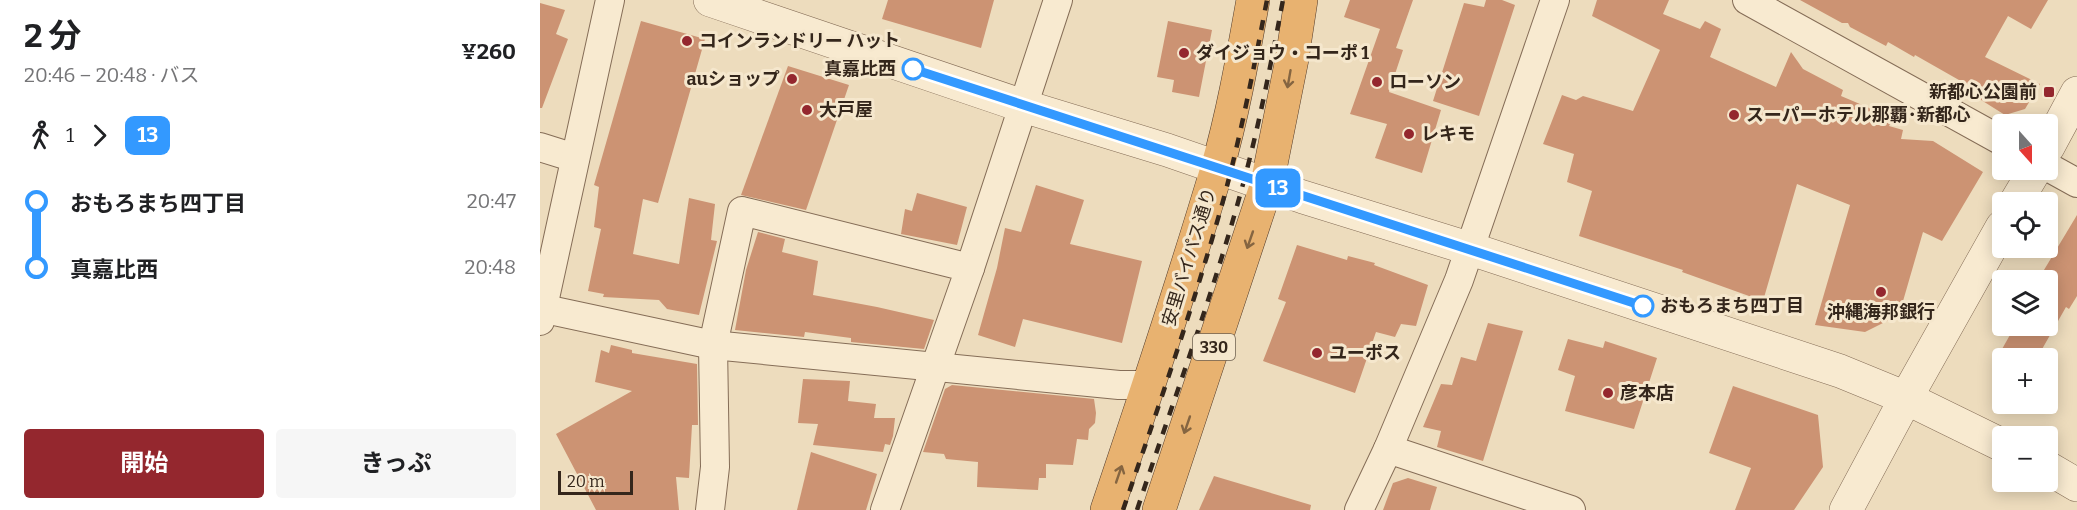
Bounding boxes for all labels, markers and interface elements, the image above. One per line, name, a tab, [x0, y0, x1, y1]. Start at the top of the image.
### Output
text: 2 分	[24, 16, 82, 56]
place label: コインランドリー ハット	[699, 30, 900, 52]
marker: コインランドリー ハット	[680, 34, 694, 48]
text: ¥260	[461, 38, 516, 65]
place label: ダイジョウ・コーポ 1	[1196, 42, 1369, 64]
marker: ダイジョウ・コーポ 1	[1177, 46, 1191, 60]
place label: 真嘉比西	[824, 58, 896, 80]
marker: 真嘉比西	[902, 58, 924, 80]
text: 20:46 – 20:48 · バス	[24, 63, 200, 87]
place label: auショップ	[687, 68, 780, 90]
one-way arrow	[1283, 68, 1294, 88]
place label: ローソン	[1389, 71, 1461, 93]
marker: auショップ	[785, 72, 799, 86]
marker: ローソン	[1370, 75, 1384, 89]
place label: 新都心公園前	[1929, 81, 2037, 103]
marker: 新都心公園前	[2042, 85, 2056, 99]
place label: 大戸屋	[819, 99, 873, 121]
marker: 大戸屋	[800, 103, 814, 117]
place label: スーパーホテル那覇･新都心	[1746, 104, 1971, 126]
marker: スーパーホテル那覇･新都心	[1727, 108, 1741, 122]
north arrow	[1992, 114, 2058, 180]
map controls	[1992, 114, 2058, 492]
icon: walk	[24, 119, 57, 152]
icon: forward	[83, 119, 116, 152]
text: 13	[137, 122, 158, 148]
text: 1	[66, 123, 74, 147]
place label: レキモ	[1421, 123, 1475, 145]
marker: レキモ	[1402, 127, 1416, 141]
line badge: 13	[1251, 168, 1305, 207]
text: 13	[1267, 175, 1289, 201]
street label: 安里バイパス通り	[1157, 185, 1221, 329]
text: 20:47	[467, 189, 516, 213]
text: おもろまち四丁目	[70, 190, 246, 217]
button: locate	[1992, 192, 2058, 258]
one-way arrow	[1243, 230, 1254, 249]
text: 20:48	[464, 255, 516, 279]
text: 真嘉比西	[70, 256, 158, 283]
button: layers	[1992, 270, 2058, 336]
marker: 沖縄海邦銀行	[1874, 285, 1888, 299]
marker: おもろまち四丁目	[1632, 295, 1654, 317]
place label: おもろまち四丁目	[1660, 295, 1804, 317]
place label: 沖縄海邦銀行	[1827, 301, 1935, 323]
road number: 330	[1193, 334, 1235, 360]
place label: ユーポス	[1329, 342, 1401, 364]
marker: ユーポス	[1310, 346, 1324, 360]
button: +	[1992, 348, 2058, 414]
place label: 彦本店	[1620, 382, 1674, 404]
marker: 彦本店	[1601, 386, 1615, 400]
one-way arrow	[1181, 415, 1192, 434]
button: −	[1992, 426, 2058, 492]
button: 開始	[24, 429, 264, 498]
button: きっぷ	[276, 429, 516, 498]
one-way arrow	[1114, 465, 1125, 484]
scale bar	[558, 468, 633, 496]
text: 20 m	[567, 472, 604, 491]

